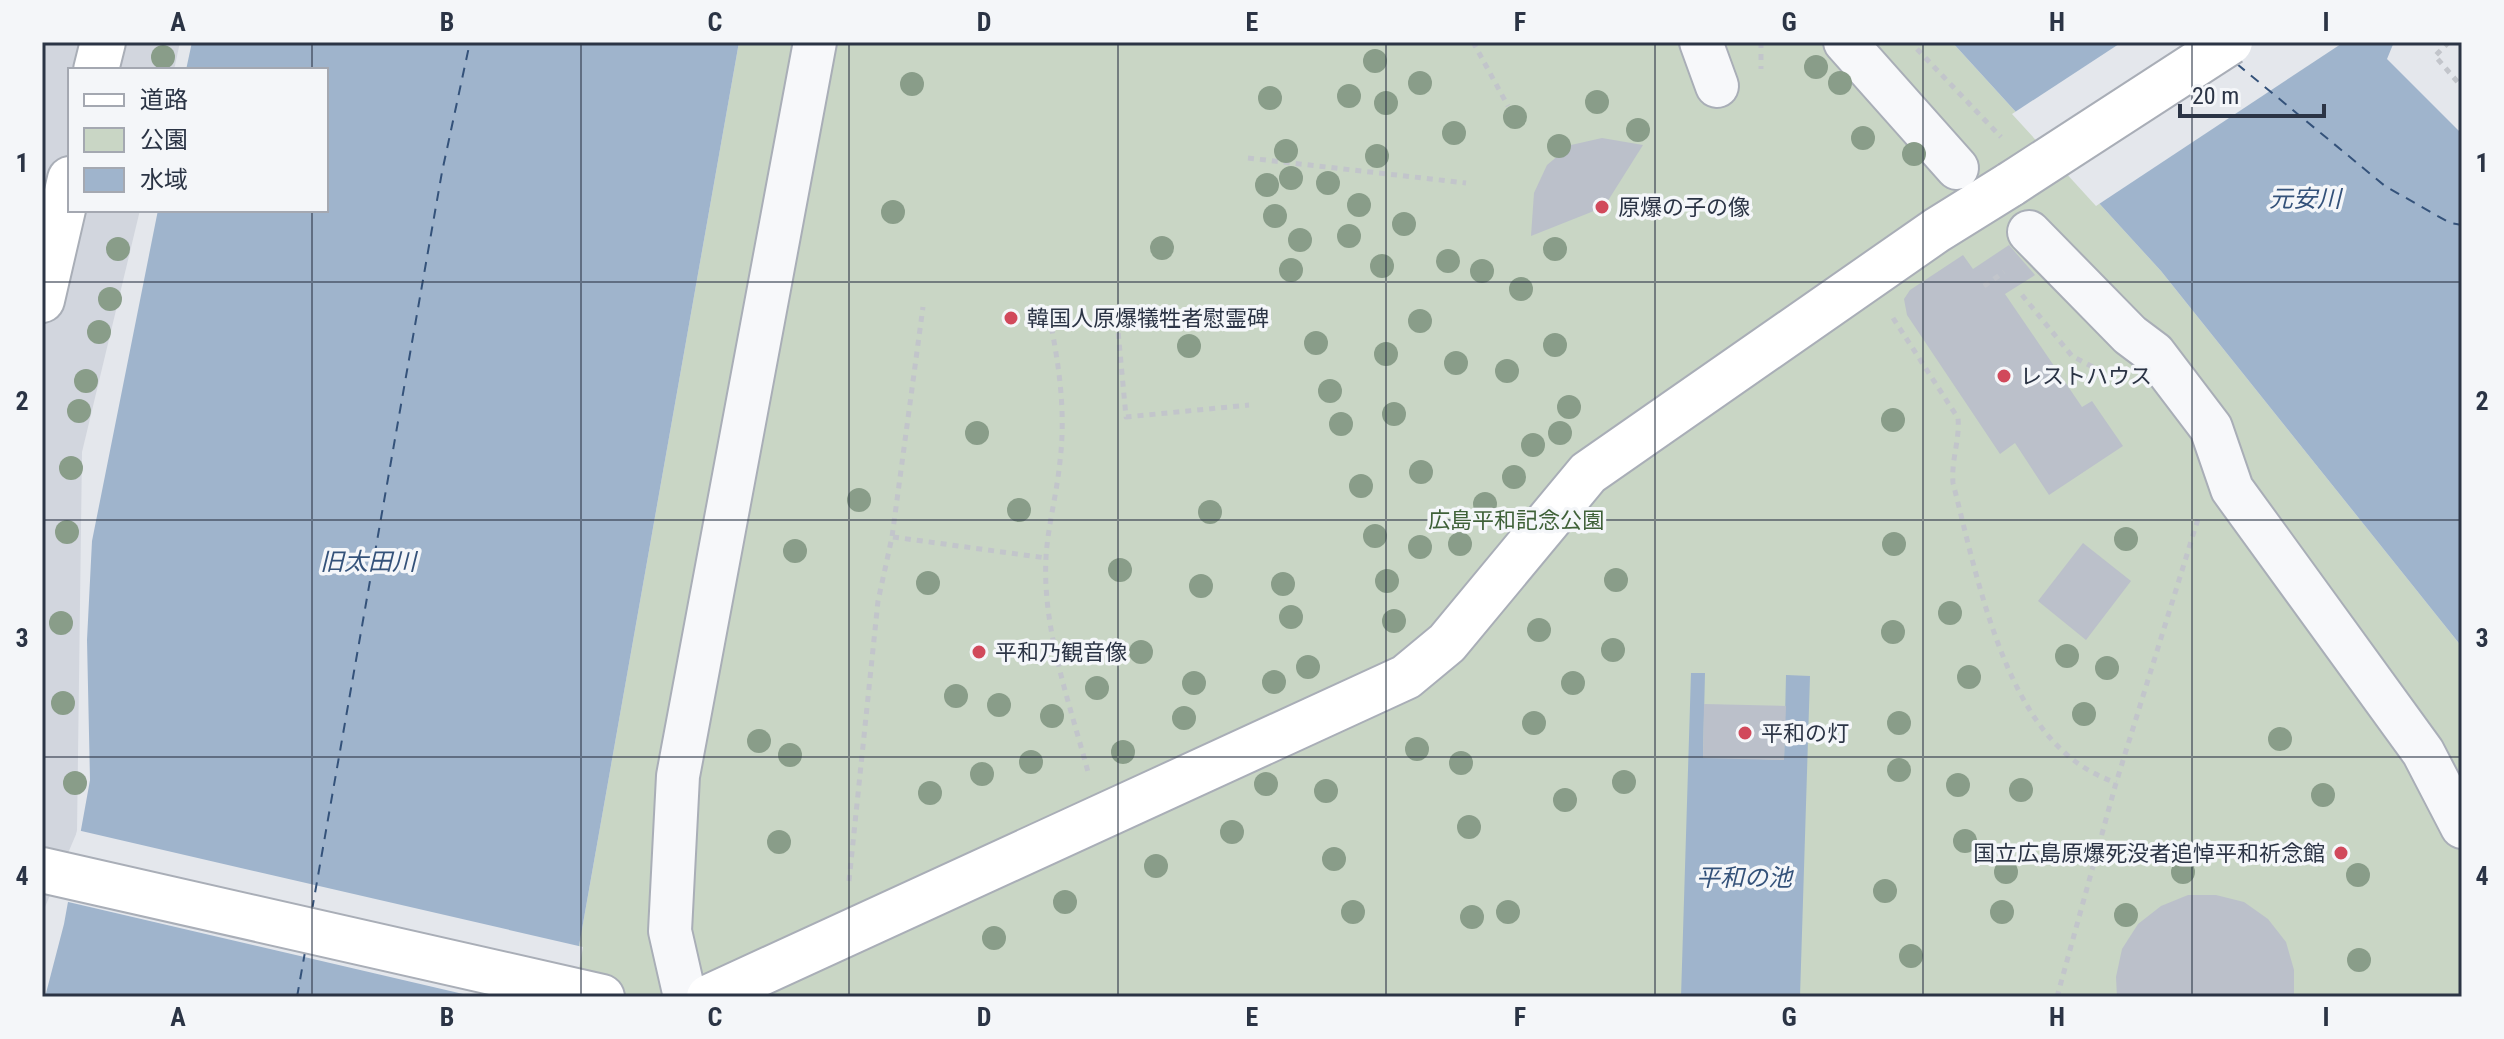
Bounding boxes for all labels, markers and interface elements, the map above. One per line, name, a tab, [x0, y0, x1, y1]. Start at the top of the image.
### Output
text: A	[170, 7, 186, 37]
text: B	[440, 7, 454, 37]
text: C	[708, 7, 723, 37]
text: D	[977, 7, 991, 37]
text: E	[1246, 7, 1259, 37]
text: F	[1514, 7, 1526, 37]
text: G	[1781, 7, 1797, 37]
text: H	[2049, 7, 2065, 37]
text: I	[2322, 7, 2330, 37]
legend	[68, 68, 328, 212]
scale bar	[2180, 68, 2324, 118]
text: 20 m	[2192, 82, 2239, 110]
text: 道路	[140, 86, 188, 114]
text: 公園	[140, 126, 188, 154]
text: 1	[15, 148, 29, 178]
text: 1	[2475, 148, 2489, 178]
text: 水域	[140, 166, 188, 194]
water label: 元安川	[2269, 185, 2344, 213]
place label: 原爆の子の像	[1618, 195, 1750, 220]
marker: 原爆の子の像	[1593, 198, 1611, 216]
place label: 韓国人原爆犠牲者慰霊碑	[1027, 306, 1269, 331]
marker: 韓国人原爆犠牲者慰霊碑	[1002, 309, 1020, 327]
place label: レストハウス	[2020, 364, 2152, 389]
marker: レストハウス	[1995, 367, 2013, 385]
text: 2	[15, 386, 29, 416]
text: 2	[2475, 386, 2489, 416]
park label: 広島平和記念公園	[1428, 508, 1604, 533]
water label: 旧太田川	[320, 548, 419, 576]
text: 3	[15, 623, 29, 653]
text: 3	[2475, 623, 2489, 653]
place label: 平和乃観音像	[995, 640, 1127, 665]
marker: 平和乃観音像	[970, 643, 988, 661]
place label: 平和の灯	[1761, 721, 1849, 746]
marker: 平和の灯	[1736, 724, 1754, 742]
place label: 国立広島原爆死没者追悼平和祈念館	[1973, 841, 2325, 866]
marker: 国立広島原爆死没者追悼平和祈念館	[2332, 844, 2350, 862]
text: 4	[15, 861, 29, 891]
text: 4	[2475, 861, 2489, 891]
water label: 平和の池	[1696, 864, 1794, 892]
text: A	[170, 1002, 186, 1032]
text: B	[440, 1002, 454, 1032]
text: C	[708, 1002, 723, 1032]
text: D	[977, 1002, 991, 1032]
text: E	[1246, 1002, 1259, 1032]
text: F	[1514, 1002, 1526, 1032]
text: G	[1781, 1002, 1797, 1032]
text: H	[2049, 1002, 2065, 1032]
text: I	[2322, 1002, 2330, 1032]

